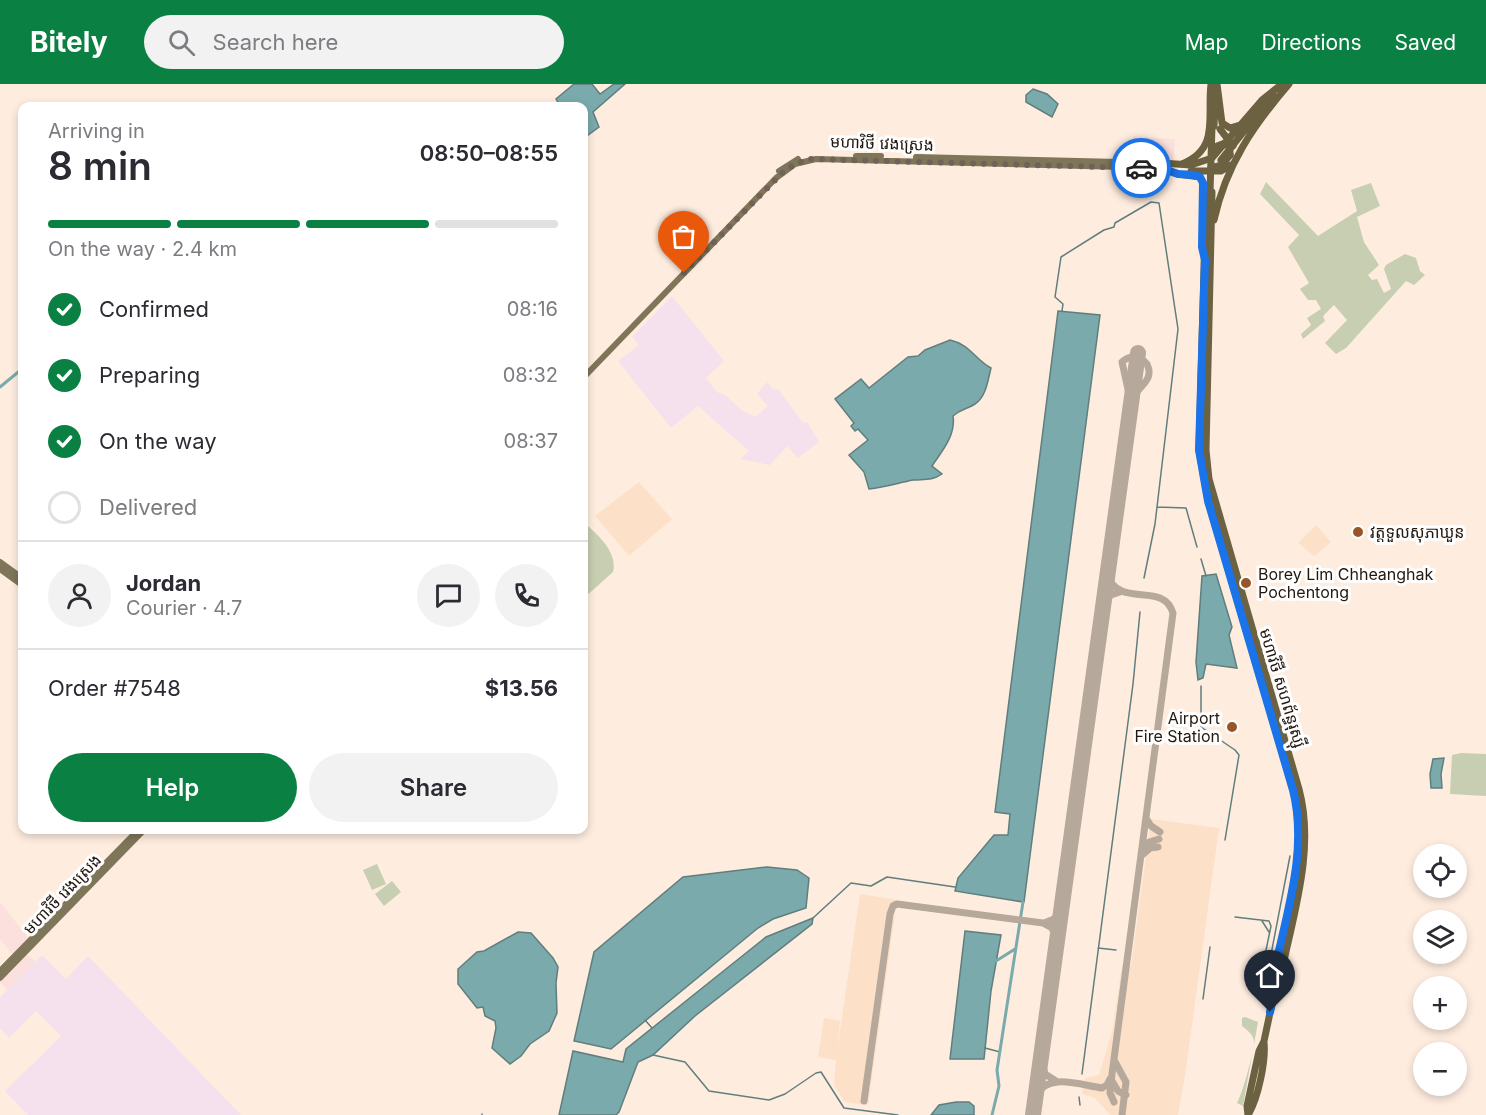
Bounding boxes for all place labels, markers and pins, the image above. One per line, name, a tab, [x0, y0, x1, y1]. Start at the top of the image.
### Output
pin	[658, 211, 709, 273]
place label: វត្តទួលសុភាឃួន	[1370, 522, 1464, 543]
marker: វត្តទួលសុភាឃួន	[1351, 525, 1365, 539]
place label: Borey Lim Chheanghak Pochentong	[1258, 564, 1434, 602]
marker: Borey Lim Chheanghak Pochentong	[1239, 576, 1253, 590]
place label: Airport Fire Station	[1134, 708, 1220, 746]
marker: Airport Fire Station	[1225, 720, 1239, 734]
pin	[1244, 950, 1295, 1012]

